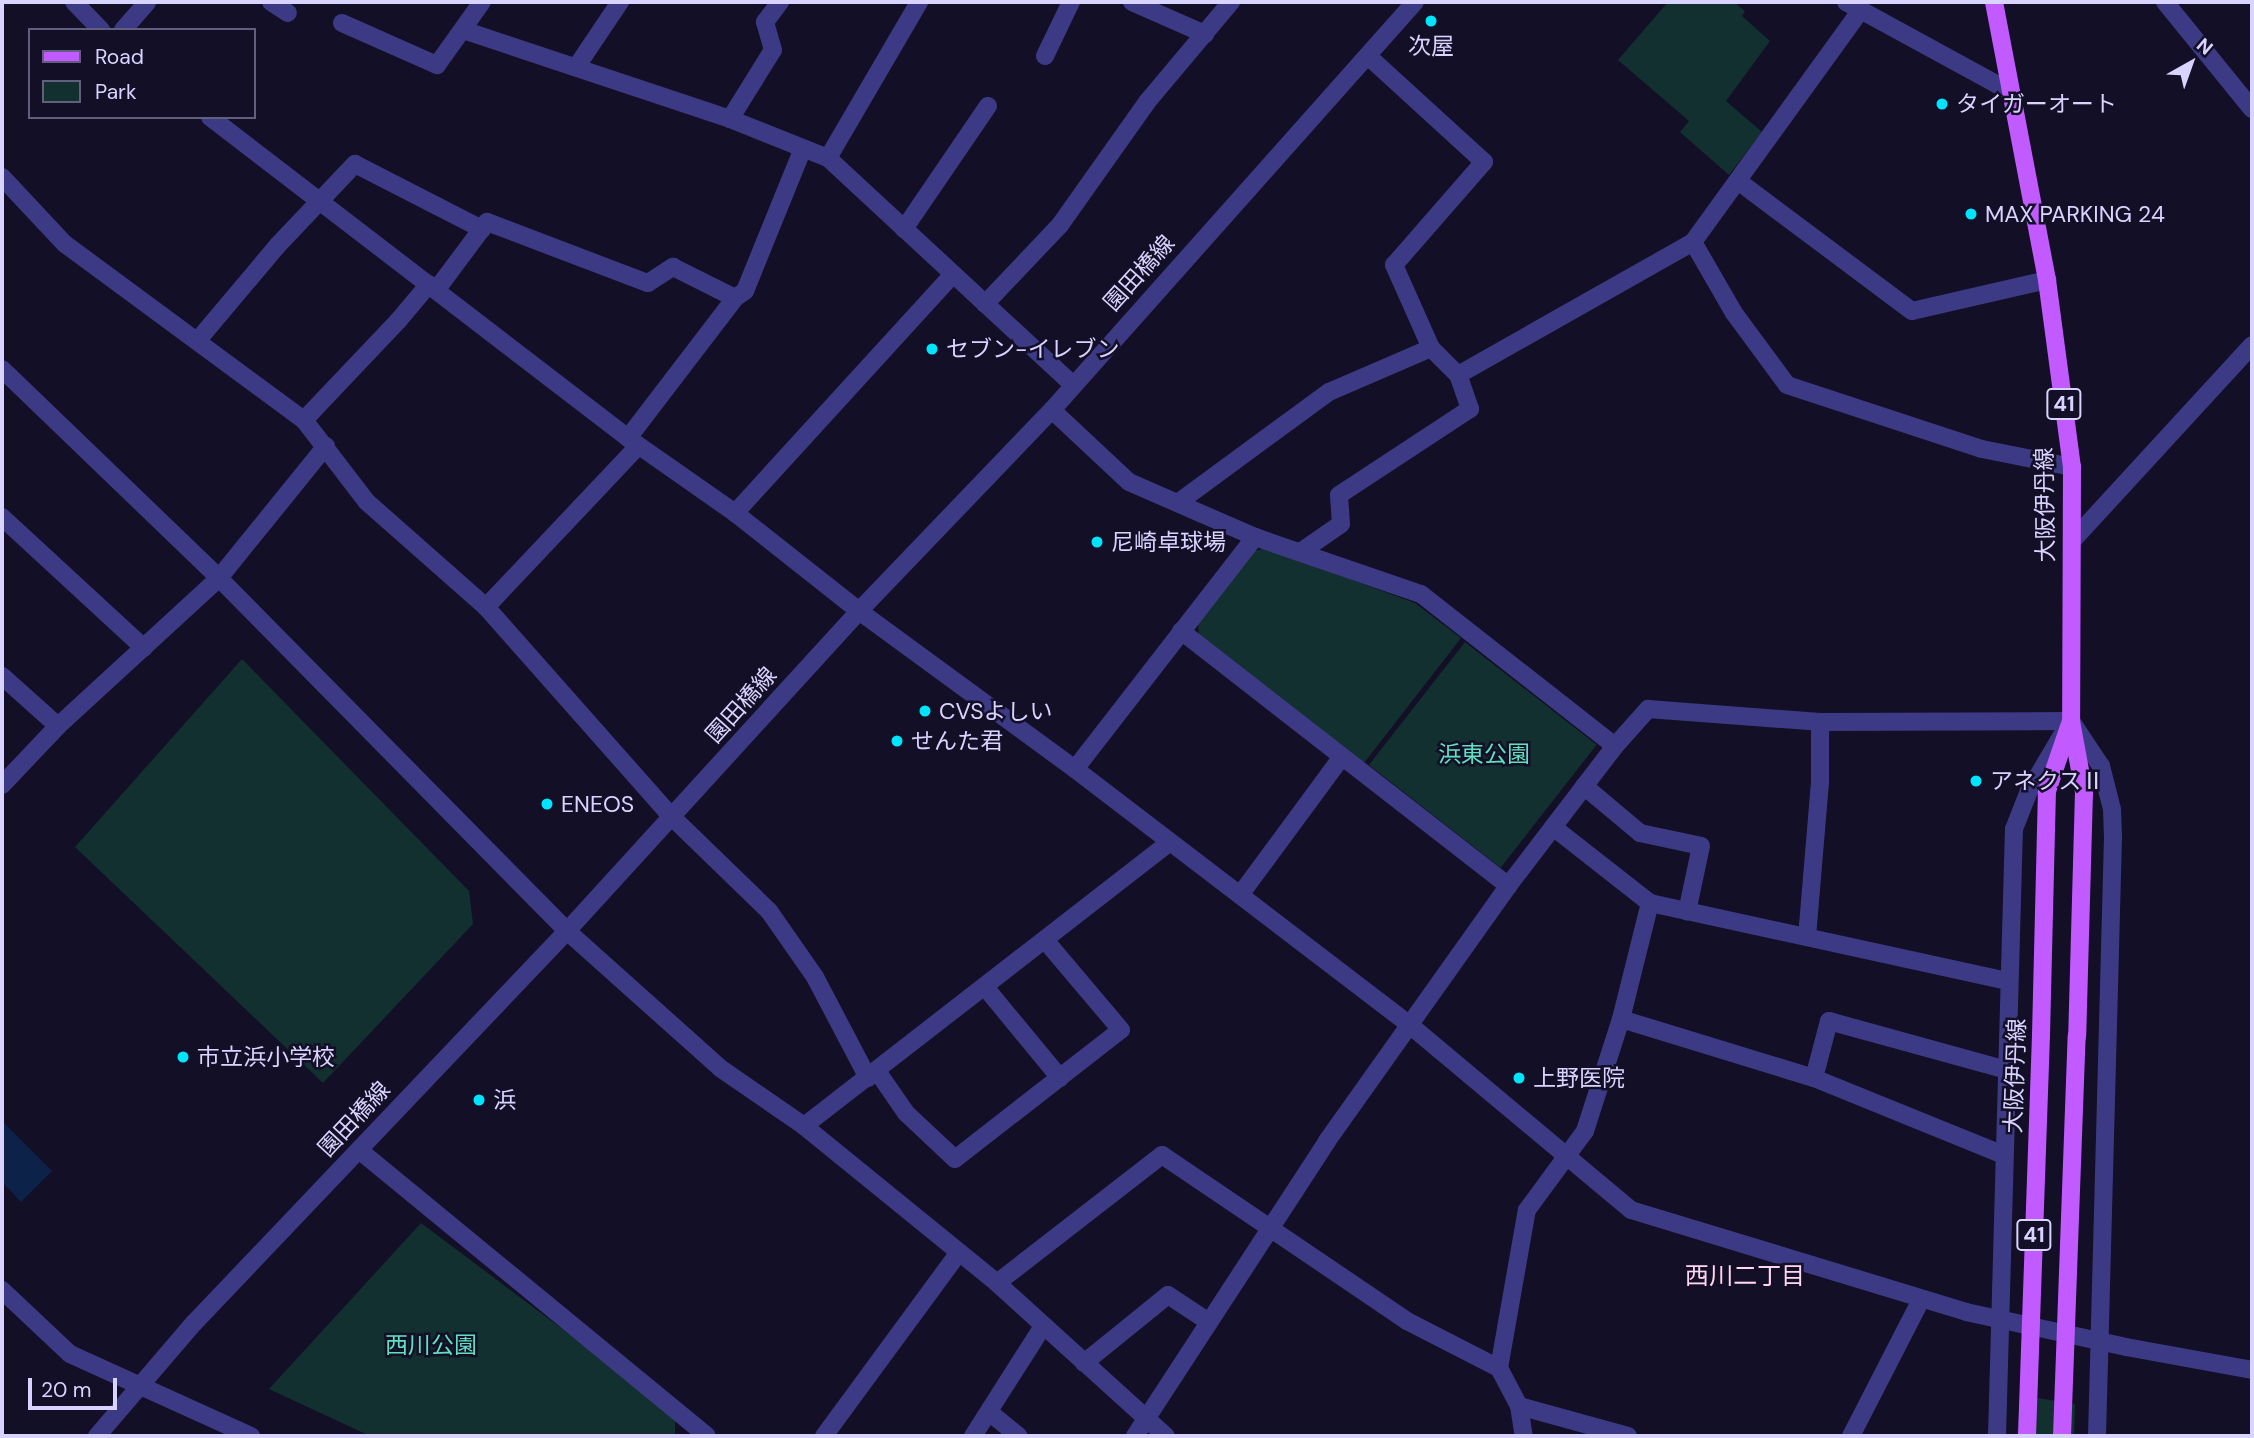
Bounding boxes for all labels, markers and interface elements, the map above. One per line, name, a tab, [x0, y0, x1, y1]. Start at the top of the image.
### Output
marker: 次屋	[1423, 13, 1439, 29]
legend	[28, 28, 256, 119]
north arrow	[2156, 28, 2226, 98]
place label: 次屋	[1408, 32, 1454, 60]
text: N	[2191, 32, 2218, 61]
text: Road	[95, 43, 144, 71]
text: Park	[95, 78, 136, 106]
place label: タイガーオート	[1956, 90, 2117, 118]
marker: タイガーオート	[1934, 96, 1950, 112]
place label: MAX PARKING 24	[1985, 200, 2165, 228]
marker: MAX PARKING 24	[1963, 206, 1979, 222]
street label: 園田橋線	[1098, 230, 1180, 316]
place label: セブン-イレブン	[946, 335, 1119, 363]
marker: セブン-イレブン	[924, 341, 940, 357]
road number: 41	[2045, 386, 2083, 422]
street label: 大阪伊丹線	[2030, 447, 2060, 563]
place label: 尼崎卓球場	[1111, 528, 1226, 556]
marker: 尼崎卓球場	[1089, 534, 1105, 550]
street label: 園田橋線	[700, 662, 782, 748]
place label: CVSよしい	[939, 697, 1053, 725]
marker: CVSよしい	[917, 703, 933, 719]
place label: せんた君	[911, 727, 1003, 755]
marker: せんた君	[889, 733, 905, 749]
park label: 浜東公園	[1438, 740, 1530, 768]
place label: アネクスⅡ	[1990, 767, 2105, 795]
marker: アネクスⅡ	[1968, 773, 1984, 789]
place label: ENEOS	[561, 790, 634, 818]
marker: ENEOS	[539, 796, 555, 812]
street label: 大阪伊丹線	[1999, 1018, 2031, 1134]
place label: 市立浜小学校	[197, 1043, 335, 1071]
marker: 市立浜小学校	[175, 1049, 191, 1065]
place label: 上野医院	[1533, 1064, 1625, 1092]
marker: 上野医院	[1511, 1070, 1527, 1086]
street label: 園田橋線	[313, 1076, 395, 1162]
place label: 浜	[493, 1086, 516, 1114]
marker: 浜	[471, 1092, 487, 1108]
road number: 41	[2015, 1218, 2053, 1252]
district label: 西川二丁目	[1685, 1262, 1805, 1290]
park label: 西川公園	[385, 1331, 477, 1359]
scale bar	[32, 1364, 121, 1408]
text: 20 m	[41, 1376, 92, 1404]

